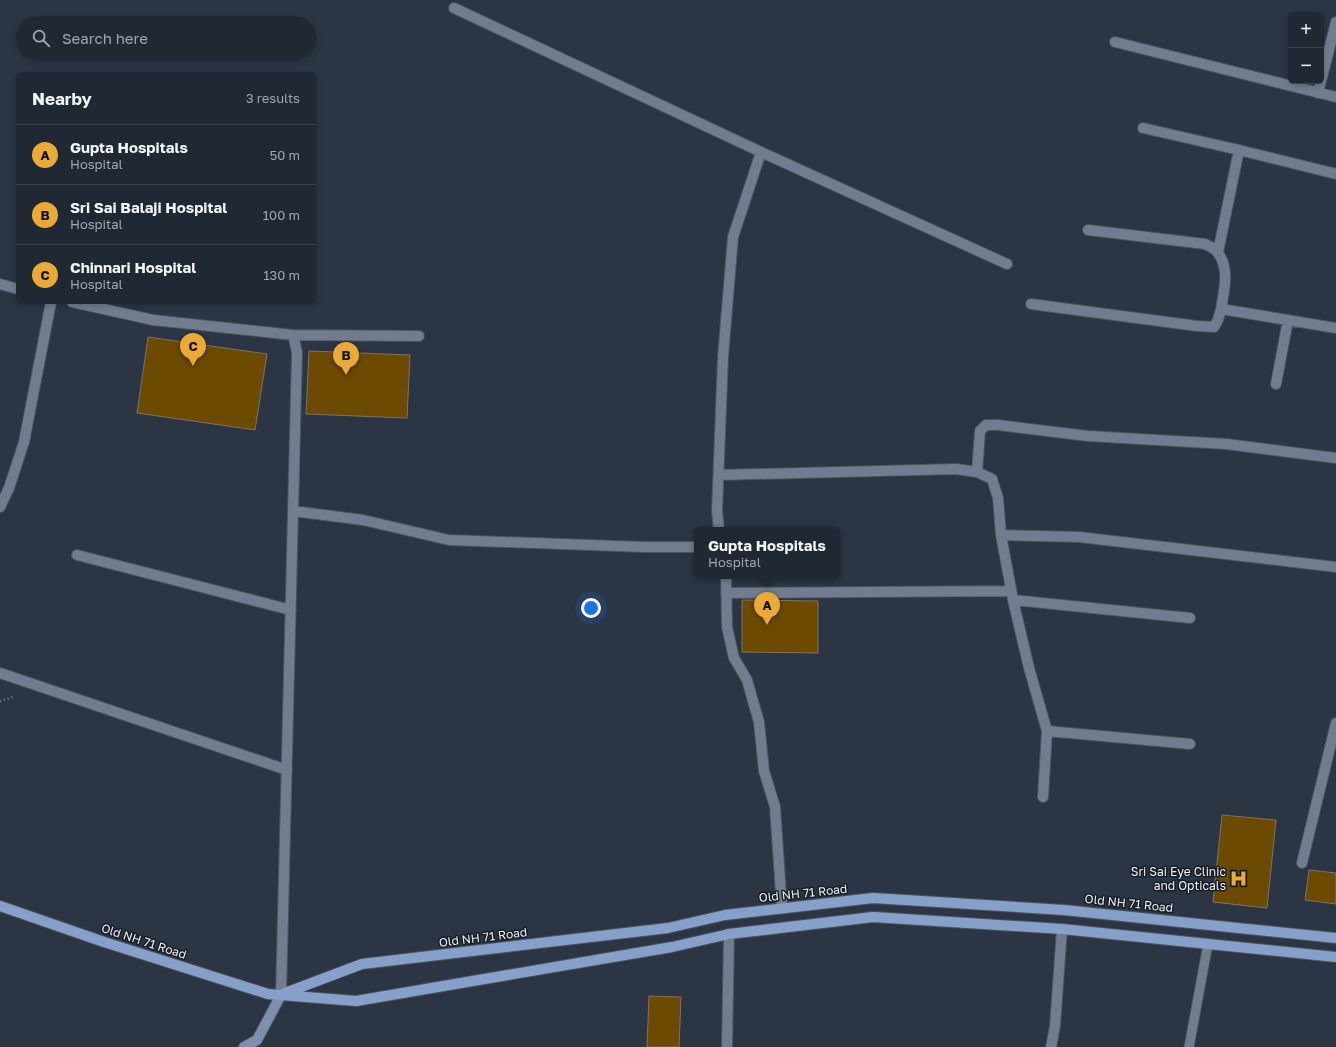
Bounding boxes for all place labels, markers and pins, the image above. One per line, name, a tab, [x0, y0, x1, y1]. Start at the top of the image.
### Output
pin: C	[180, 333, 206, 366]
pin: B	[333, 342, 359, 375]
pin: A	[754, 592, 780, 625]
place label: Sri Sai Eye Clinic and Opticals	[1131, 864, 1226, 893]
hospital icon: Sri Sai Eye Clinic and Opticals	[1229, 868, 1249, 888]

